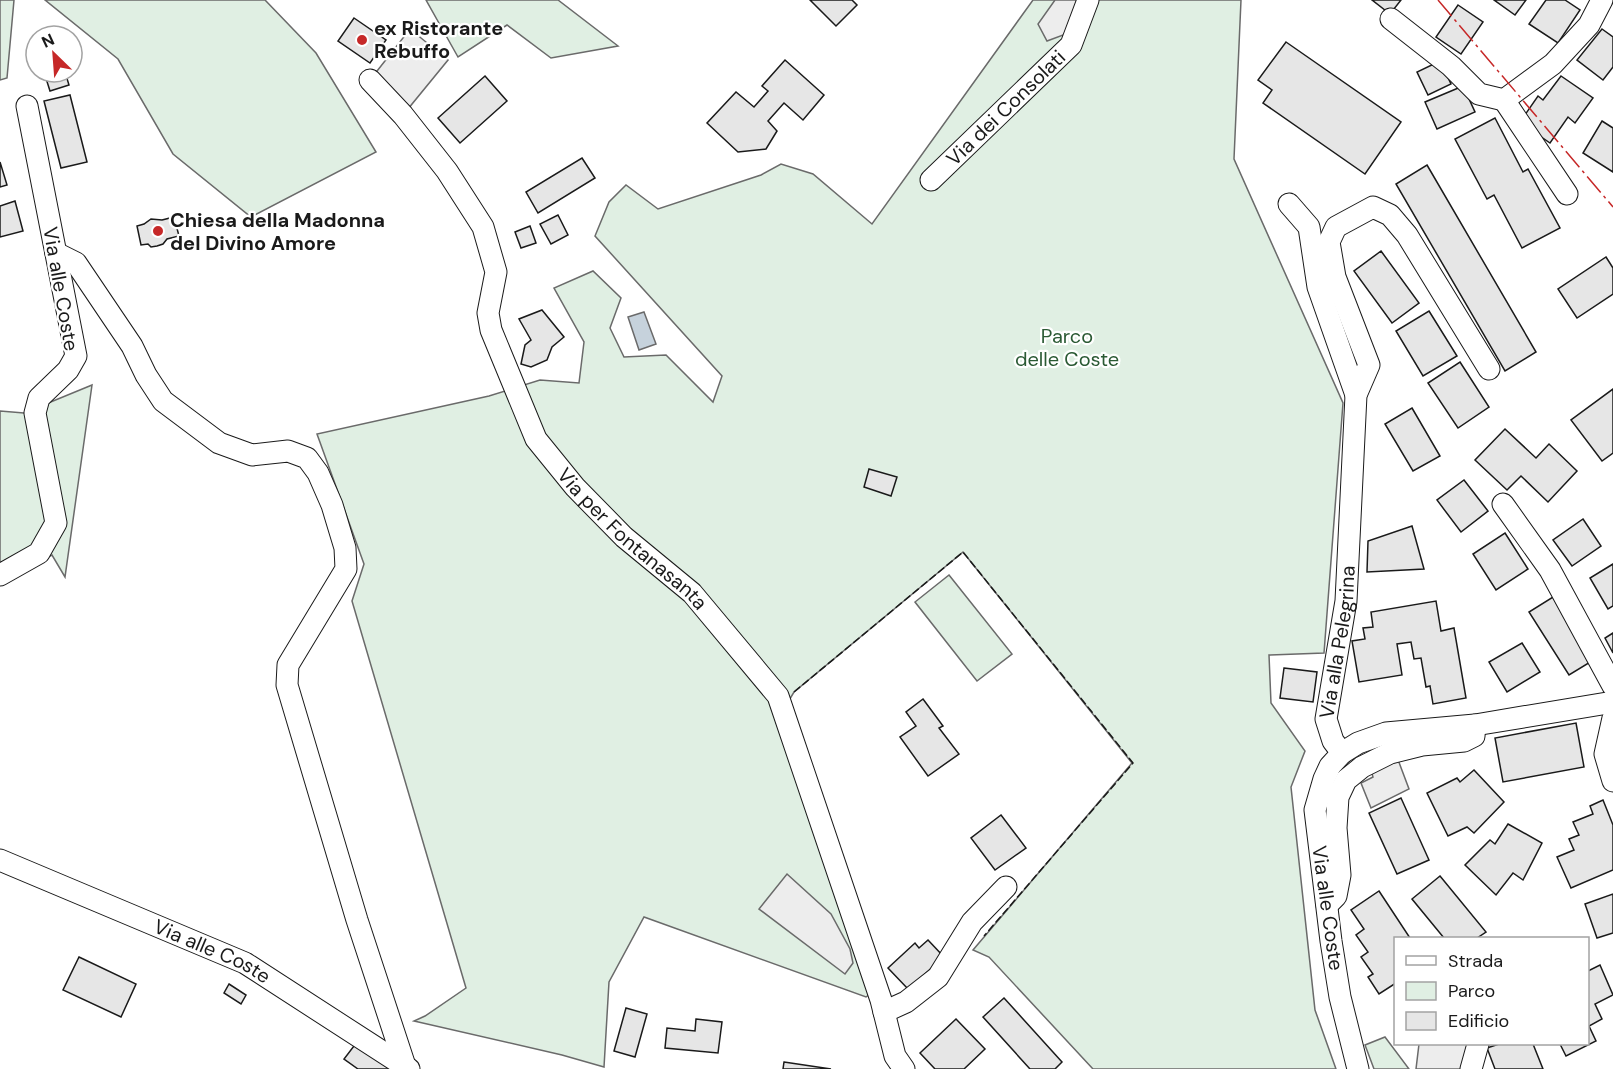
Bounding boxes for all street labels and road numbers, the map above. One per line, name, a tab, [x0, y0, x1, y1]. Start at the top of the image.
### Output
street label: Via dei Consolati	[941, 44, 1071, 171]
street label: Via alle Coste	[37, 225, 85, 353]
street label: Via per Fontanasanta	[552, 462, 713, 615]
street label: Via alla Pelegrina	[1313, 565, 1361, 720]
street label: Via alle Coste	[1306, 844, 1350, 972]
street label: Via alle Coste	[150, 913, 276, 989]

